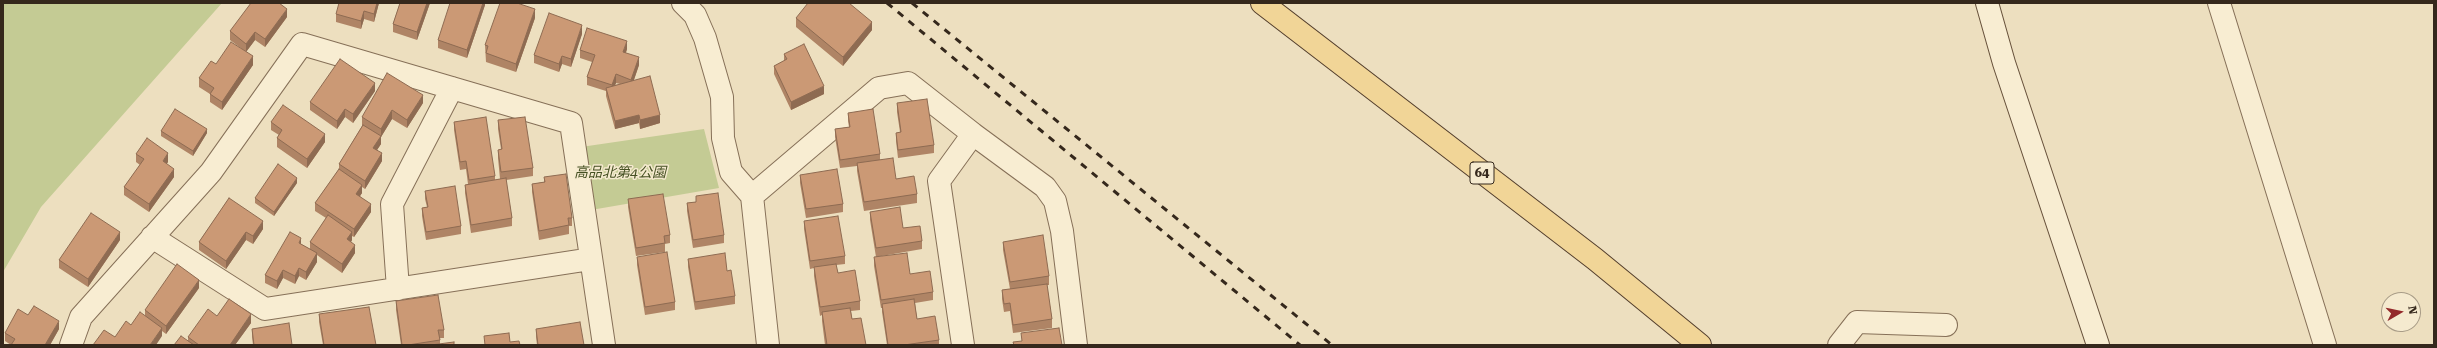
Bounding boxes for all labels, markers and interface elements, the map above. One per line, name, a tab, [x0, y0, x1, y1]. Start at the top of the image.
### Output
road number: 64	[1470, 162, 1494, 184]
park label: 高品北第4公園	[574, 165, 666, 181]
north arrow	[2381, 292, 2421, 332]
text: N	[2405, 305, 2419, 315]

